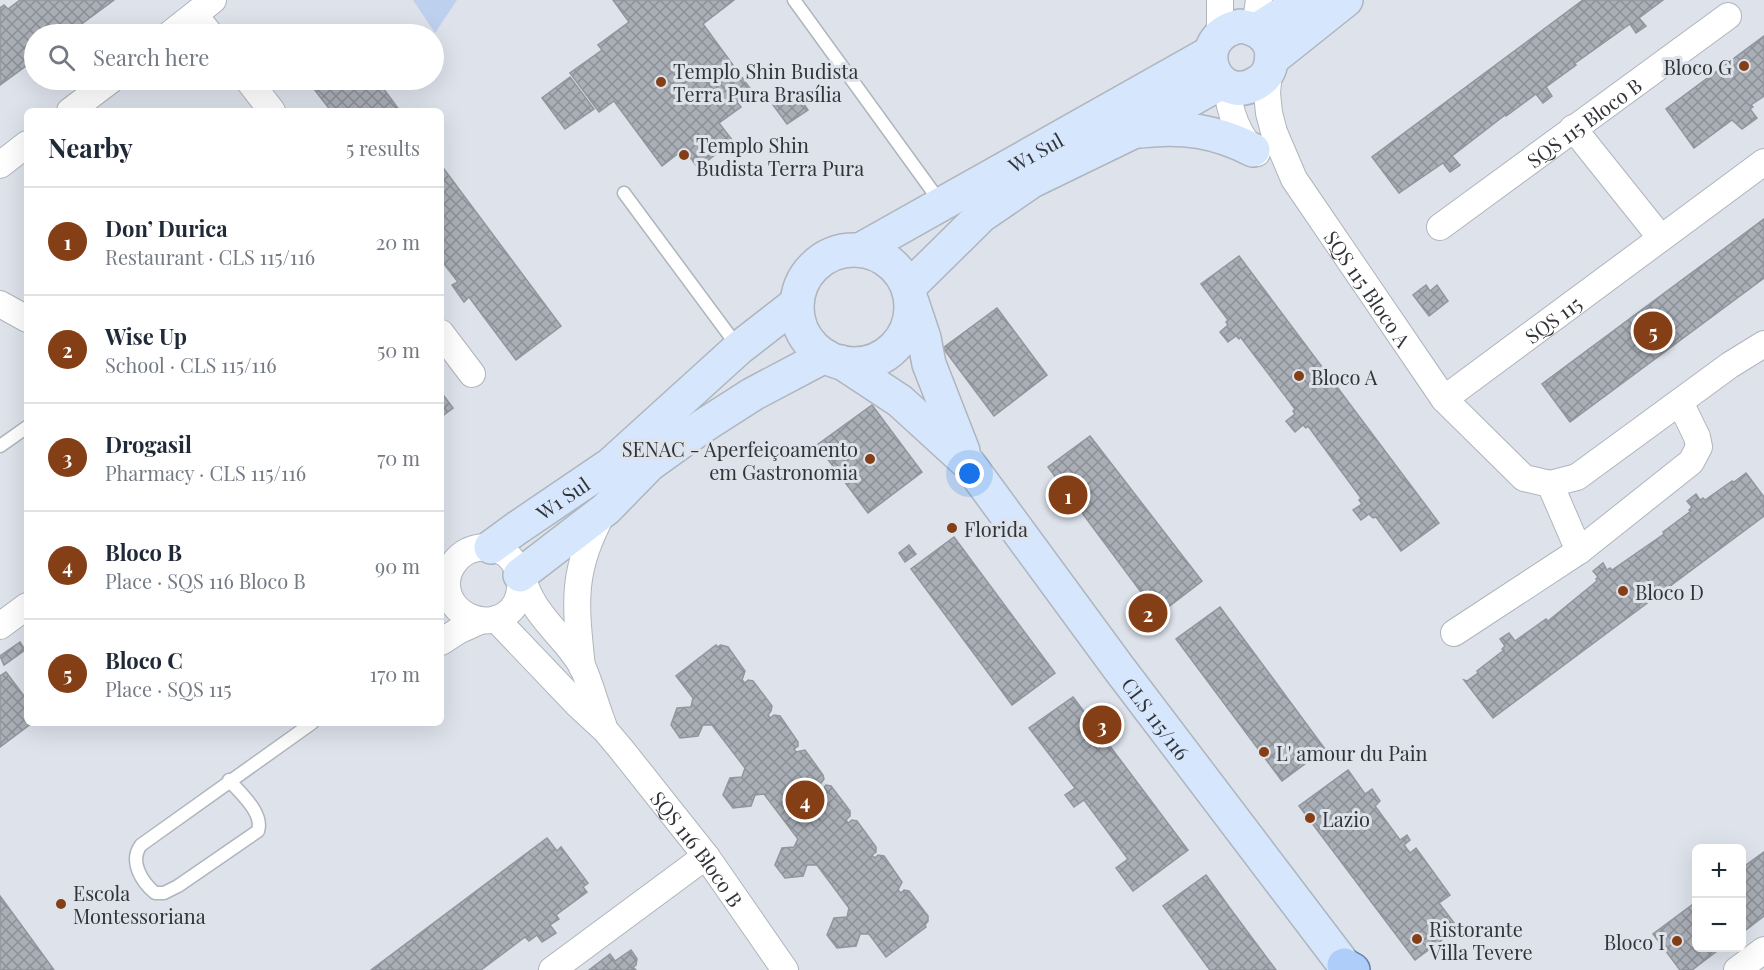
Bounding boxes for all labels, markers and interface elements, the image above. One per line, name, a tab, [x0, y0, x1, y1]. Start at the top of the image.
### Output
search box	[24, 24, 444, 90]
icon: search	[45, 41, 78, 74]
text: Search here	[93, 42, 209, 72]
place label: Bloco G	[1664, 53, 1732, 80]
place label: Templo Shin Budista Terra Pura Brasília	[673, 57, 858, 107]
marker: Bloco G	[1737, 59, 1751, 73]
street label: SQS 115 Bloco B	[1521, 71, 1646, 173]
marker: Templo Shin Budista Terra Pura Brasília	[654, 75, 668, 89]
street label: W1 Sul	[1002, 125, 1068, 178]
text: Nearby	[48, 130, 133, 165]
place label: Templo Shin Budista Terra Pura	[696, 131, 864, 181]
text: 5 results	[346, 134, 420, 161]
marker: Templo Shin Budista Terra Pura	[677, 148, 691, 162]
text: Don’ Durica	[105, 213, 228, 243]
street label: SQS 115 Bloco A	[1319, 225, 1418, 352]
text: 1	[64, 228, 71, 255]
text: 20 m	[376, 228, 420, 255]
text: Restaurant · CLS 115/116	[105, 243, 315, 270]
street label: SQS 115	[1519, 289, 1586, 349]
pin: 5	[1634, 308, 1672, 354]
text: Wise Up	[105, 321, 187, 351]
text: 2	[62, 336, 73, 363]
text: 50 m	[377, 336, 420, 363]
text: School · CLS 115/116	[105, 351, 277, 378]
place label: Bloco A	[1311, 363, 1378, 390]
marker: Bloco A	[1292, 369, 1306, 383]
text: Drogasil	[105, 429, 192, 459]
place label: SENAC - Aperfeiçoamento em Gastronomia	[622, 435, 858, 485]
text: 3	[63, 444, 72, 471]
text: 70 m	[377, 444, 420, 471]
marker: SENAC - Aperfeiçoamento em Gastronomia	[863, 452, 877, 466]
text: Pharmacy · CLS 115/116	[105, 459, 306, 486]
your location	[955, 459, 984, 488]
street label: W1 Sul	[530, 469, 594, 525]
pin: 1	[1048, 472, 1088, 518]
place label: Florida	[964, 515, 1028, 542]
marker: Florida	[945, 521, 959, 535]
text: Bloco B	[105, 537, 182, 567]
text: 4	[62, 552, 73, 579]
text: 90 m	[375, 552, 420, 579]
text: Place · SQS 116 Bloco B	[105, 567, 306, 594]
place label: Bloco D	[1635, 578, 1704, 605]
marker: Bloco D	[1616, 584, 1630, 598]
pin: 2	[1128, 590, 1168, 636]
text: Bloco C	[105, 645, 183, 675]
text: 5	[63, 660, 72, 687]
text: 170 m	[370, 660, 420, 687]
street label: CLS 115/116	[1117, 671, 1197, 765]
text: Place · SQS 115	[105, 675, 232, 702]
pin: 3	[1082, 702, 1122, 748]
place label: L' amour du Pain	[1276, 739, 1428, 766]
marker: L' amour du Pain	[1257, 745, 1271, 759]
pin: 4	[786, 778, 824, 822]
street label: SQS 116 Bloco B	[645, 785, 750, 911]
place label: Lazio	[1322, 805, 1370, 832]
marker: Lazio	[1303, 811, 1317, 825]
map controls	[1692, 844, 1746, 952]
button: +	[1692, 844, 1746, 898]
place label: Escola Montessoriana	[73, 879, 206, 929]
marker: Escola Montessoriana	[54, 897, 68, 911]
button: −	[1692, 898, 1746, 952]
place label: Ristorante Villa Tevere	[1428, 915, 1533, 965]
place label: Bloco I	[1604, 928, 1665, 955]
marker: Ristorante Villa Tevere	[1410, 932, 1424, 946]
marker: Bloco I	[1670, 934, 1684, 948]

